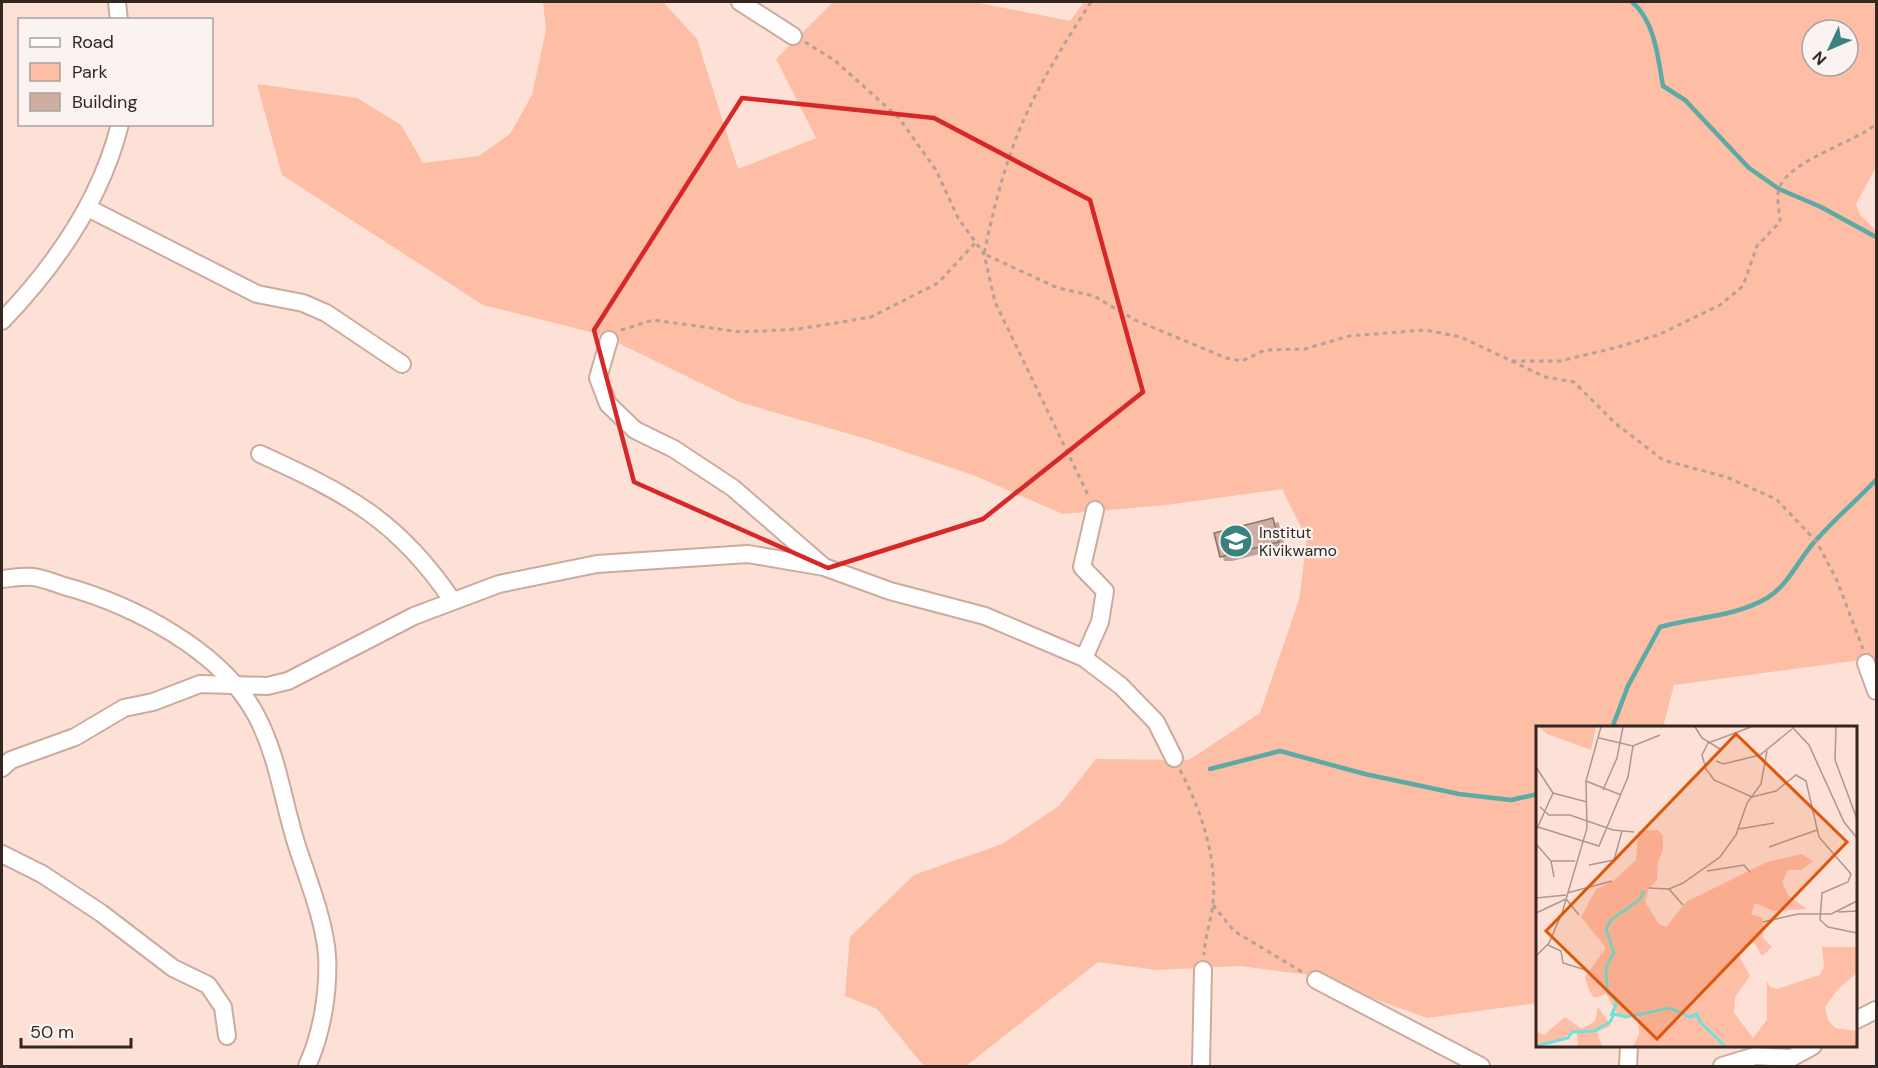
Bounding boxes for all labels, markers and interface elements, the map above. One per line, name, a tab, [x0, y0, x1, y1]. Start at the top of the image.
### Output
legend	[18, 18, 213, 126]
north arrow	[1800, 18, 1860, 78]
text: Road	[72, 30, 114, 54]
text: N	[1808, 47, 1831, 70]
text: Park	[72, 60, 108, 84]
text: Building	[72, 90, 137, 114]
place label: Institut Kivikwamo	[1259, 522, 1337, 561]
school or university icon: Institut Kivikwamo	[1218, 523, 1254, 559]
inset map	[1536, 726, 1857, 1047]
scale bar	[21, 1011, 130, 1049]
text: 50 m	[30, 1020, 74, 1044]

